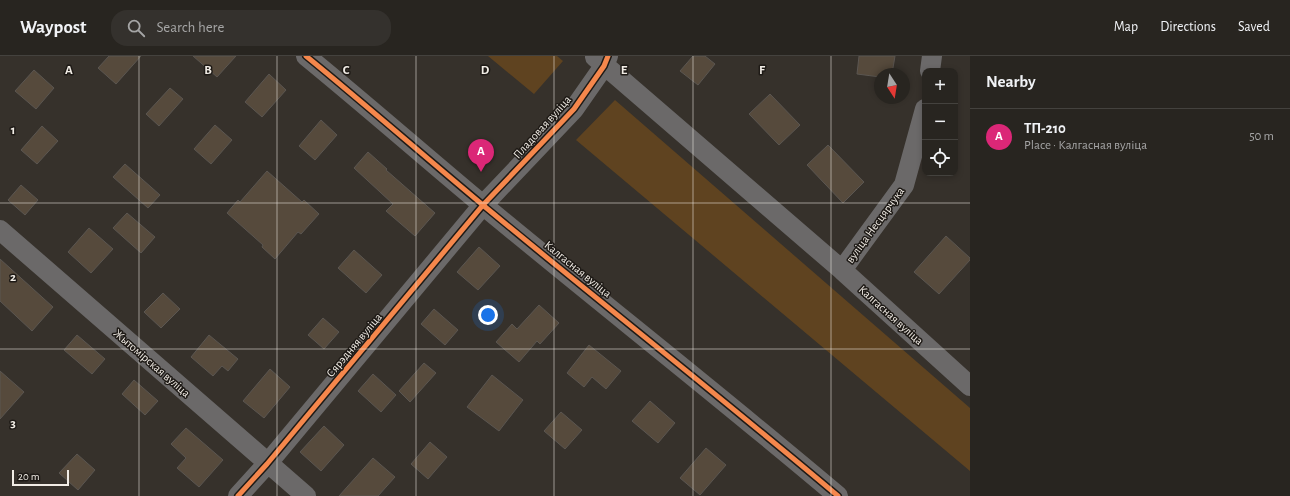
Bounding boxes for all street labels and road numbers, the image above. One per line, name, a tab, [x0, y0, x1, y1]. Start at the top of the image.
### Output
street label: Пладовая вуліца	[511, 93, 574, 161]
street label: вуліца Несцярчука	[844, 184, 908, 266]
street label: Калгасная вуліца	[542, 238, 614, 301]
street label: Калгасная вуліца	[856, 283, 926, 348]
street label: Сярэдняя вуліца	[324, 310, 385, 380]
street label: Жытомірская вуліца	[111, 327, 193, 400]

